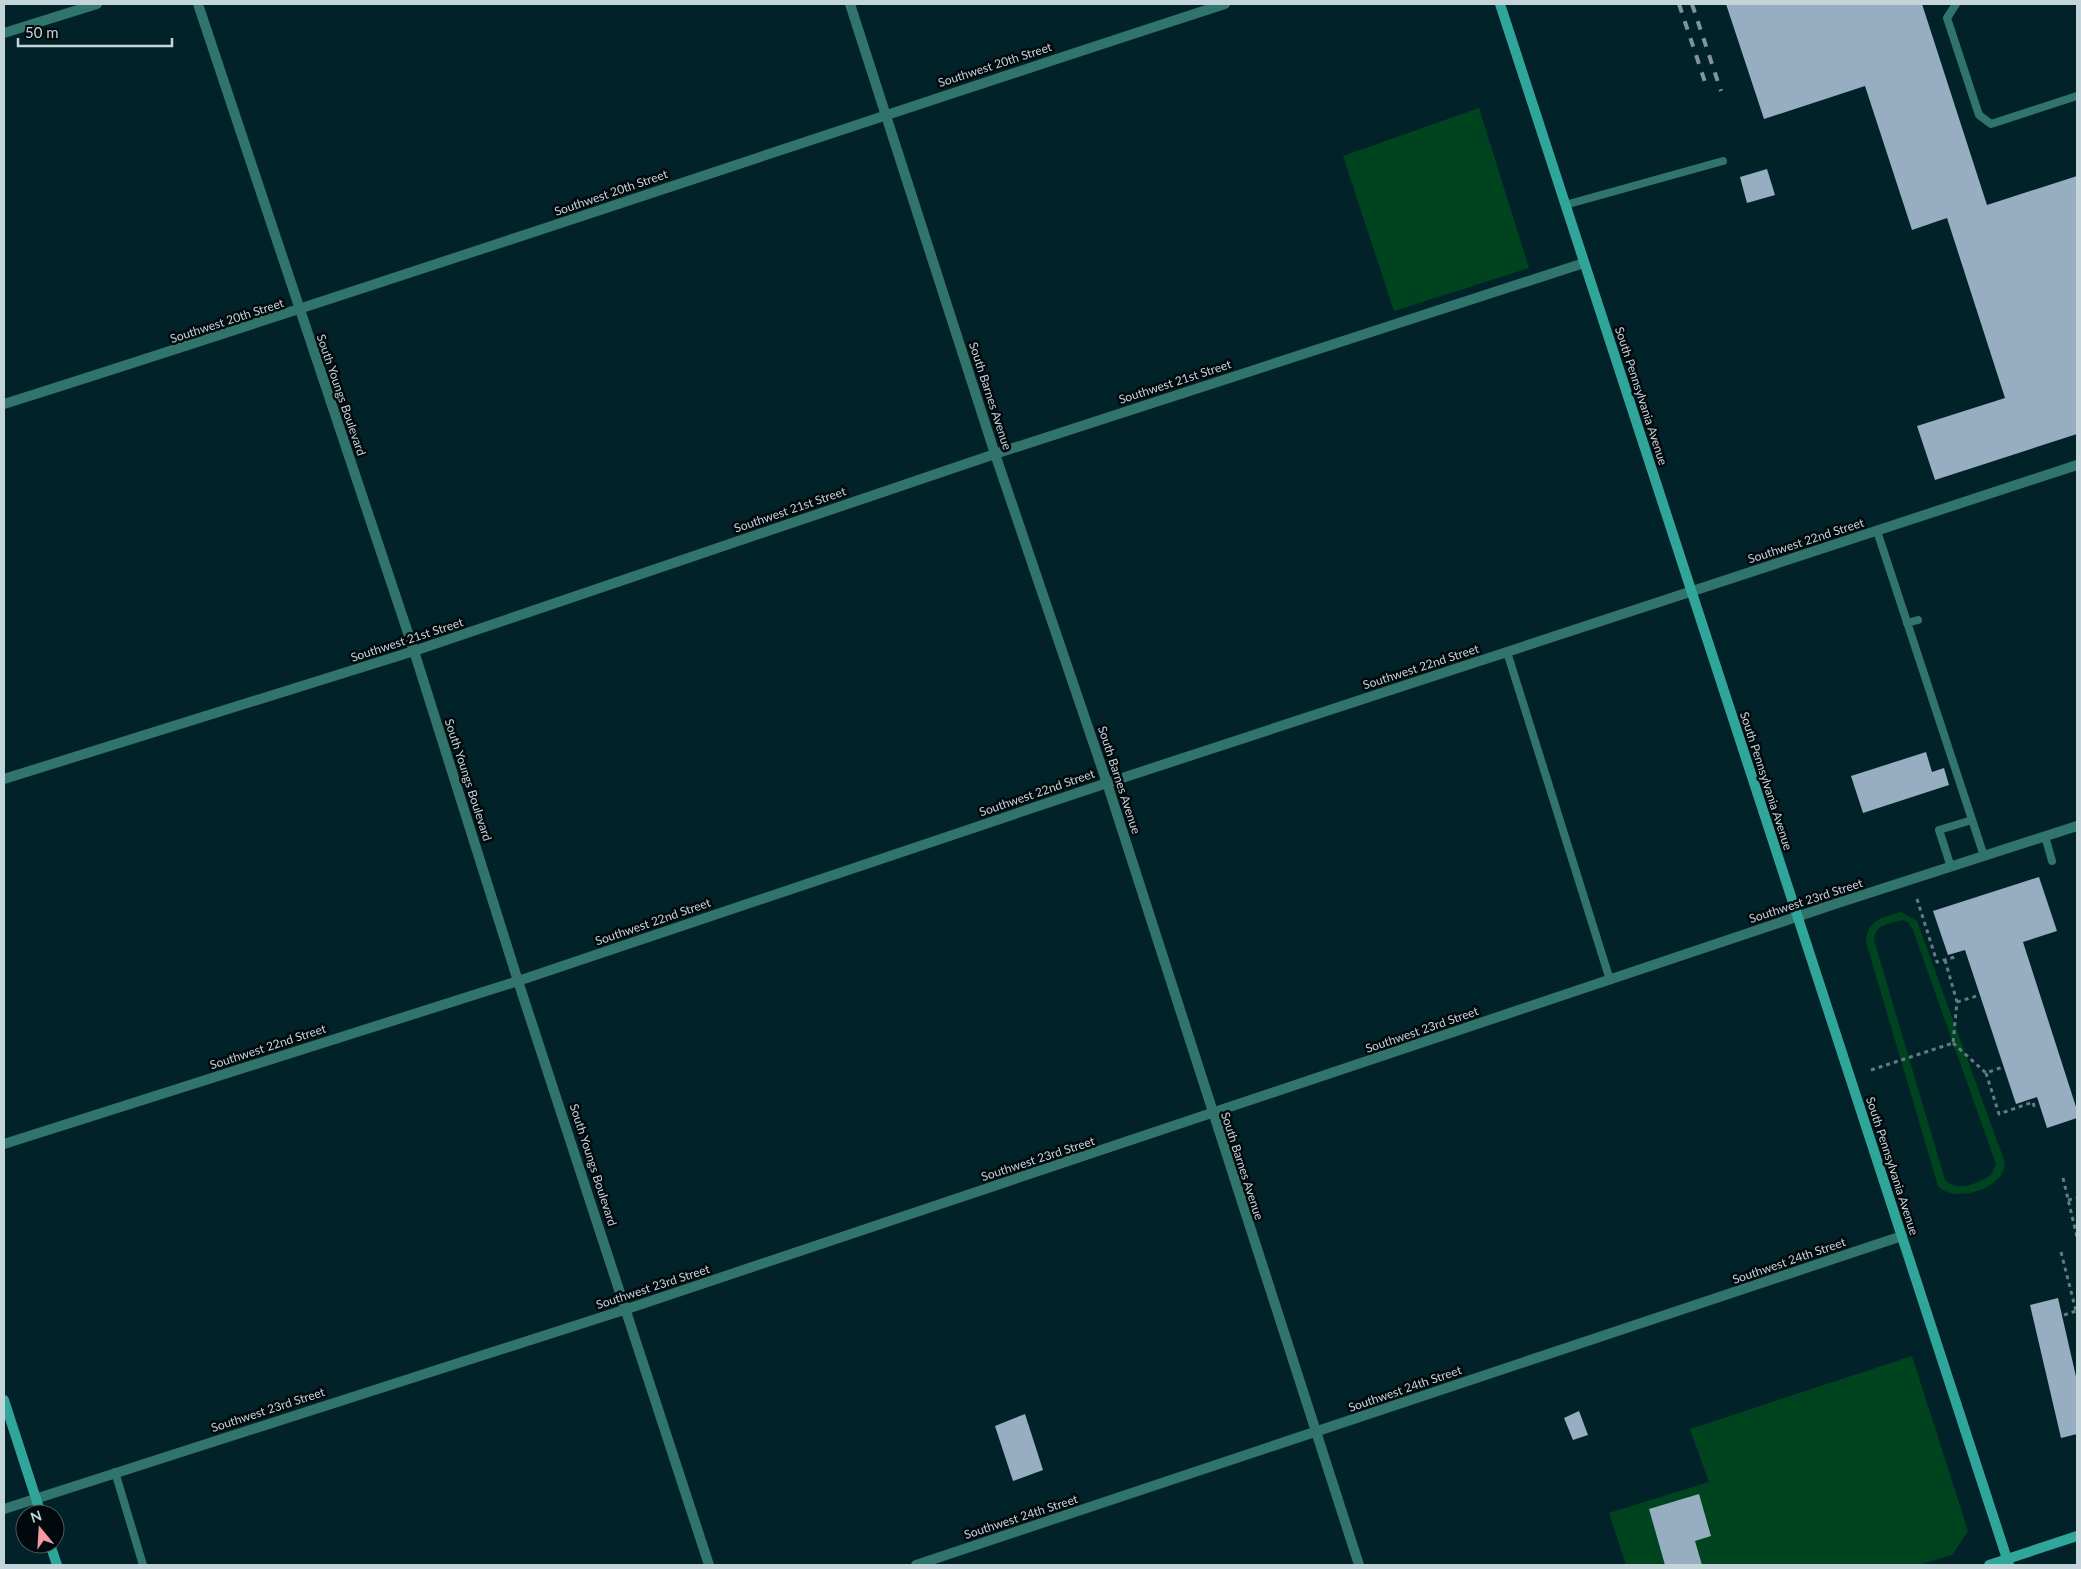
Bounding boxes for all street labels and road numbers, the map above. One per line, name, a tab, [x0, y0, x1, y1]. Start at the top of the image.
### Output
street label: Southwest 20th Street	[936, 39, 1054, 90]
street label: Southwest 20th Street	[552, 166, 670, 219]
street label: Southwest 20th Street	[168, 295, 286, 346]
street label: South Pennsylvania Avenue	[1612, 325, 1671, 467]
street label: South Youngs Boulevard	[314, 332, 369, 458]
street label: South Barnes Avenue	[966, 340, 1015, 452]
street label: Southwest 21st Street	[1117, 356, 1234, 407]
street label: Southwest 21st Street	[732, 483, 848, 536]
street label: Southwest 22nd Street	[1746, 514, 1866, 566]
street label: Southwest 21st Street	[349, 614, 466, 665]
street label: Southwest 22nd Street	[1361, 640, 1481, 692]
street label: South Pennsylvania Avenue	[1737, 710, 1796, 852]
street label: South Youngs Boulevard	[442, 717, 495, 843]
street label: South Barnes Avenue	[1095, 724, 1144, 836]
street label: Southwest 22nd Street	[977, 765, 1097, 819]
street label: Southwest 23rd Street	[1747, 875, 1865, 926]
street label: Southwest 22nd Street	[593, 894, 713, 948]
street label: Southwest 23rd Street	[1363, 1003, 1481, 1056]
street label: Southwest 22nd Street	[208, 1020, 328, 1072]
street label: South Pennsylvania Avenue	[1863, 1095, 1922, 1237]
street label: South Youngs Boulevard	[567, 1102, 620, 1228]
street label: South Barnes Avenue	[1218, 1110, 1267, 1222]
street label: Southwest 23rd Street	[979, 1133, 1097, 1184]
street label: Southwest 24th Street	[1730, 1234, 1848, 1287]
street label: Southwest 23rd Street	[594, 1261, 712, 1312]
street label: Southwest 24th Street	[1346, 1362, 1464, 1415]
street label: Southwest 23rd Street	[209, 1384, 327, 1435]
street label: Southwest 24th Street	[962, 1491, 1080, 1542]

